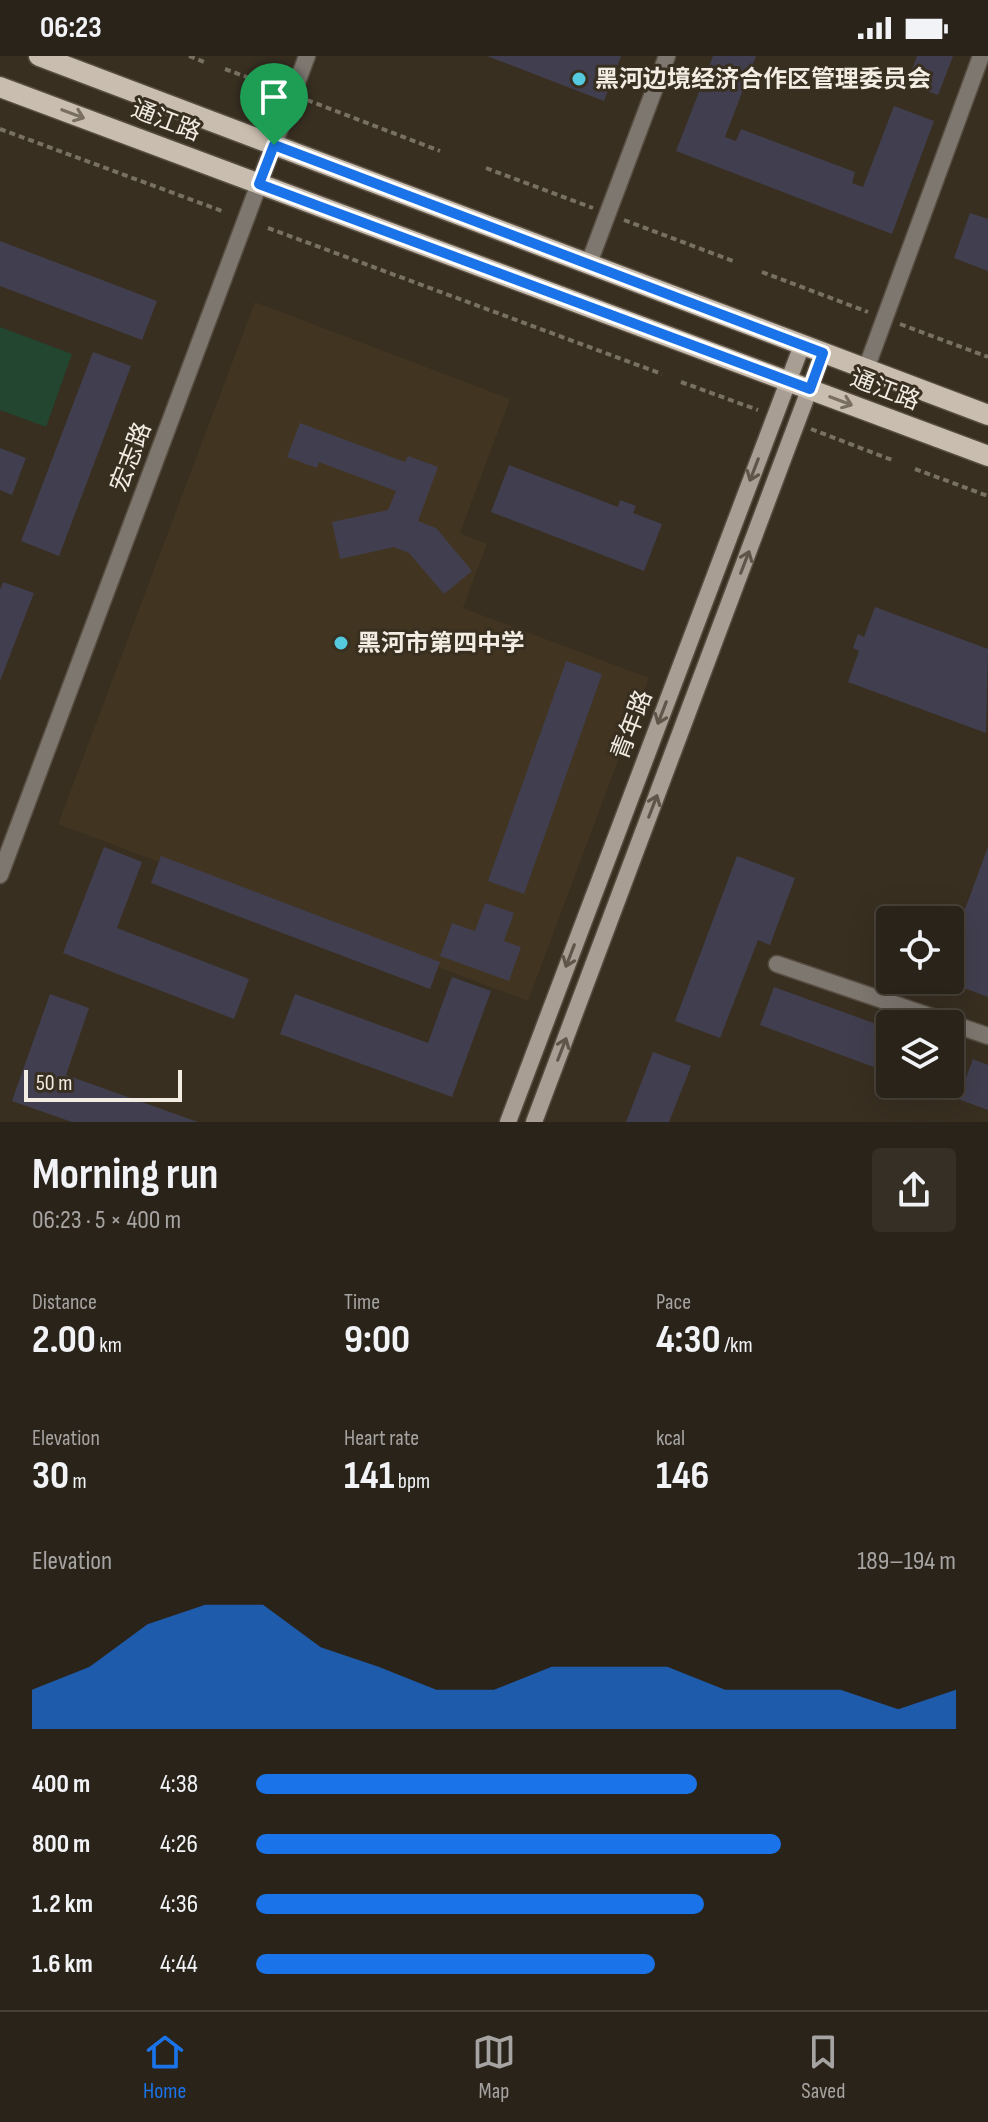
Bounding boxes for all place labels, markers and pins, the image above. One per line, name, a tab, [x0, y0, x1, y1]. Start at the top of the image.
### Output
pin	[240, 63, 308, 145]
place label: 黑河边境经济合作区管理委员会	[595, 65, 931, 94]
marker: 黑河边境经济合作区管理委员会	[570, 70, 588, 88]
place label: 黑河市第四中学	[357, 629, 525, 658]
marker: 黑河市第四中学	[332, 634, 350, 652]

